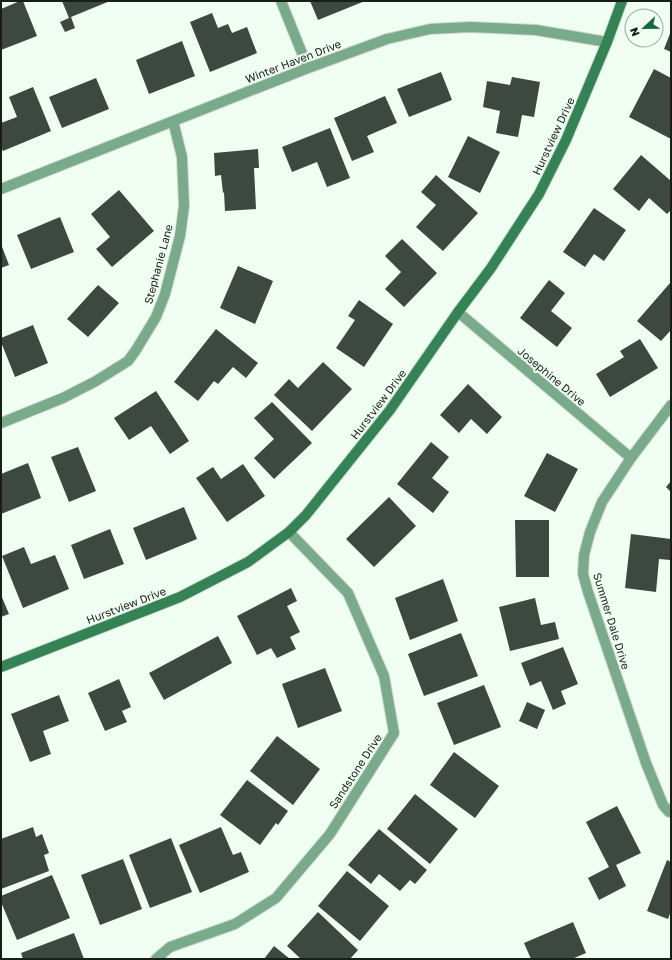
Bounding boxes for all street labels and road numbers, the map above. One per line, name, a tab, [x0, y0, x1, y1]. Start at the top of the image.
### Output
street label: Winter Haven Drive	[243, 37, 343, 85]
street label: Hurstview Drive	[529, 95, 577, 177]
street label: Stephanie Lane	[141, 223, 175, 305]
street label: Josephine Drive	[515, 344, 589, 408]
street label: Hurstview Drive	[348, 367, 408, 441]
street label: Summer Dale Drive	[591, 571, 633, 671]
street label: Hurstview Drive	[84, 584, 168, 626]
street label: Sandstone Drive	[326, 731, 384, 811]

